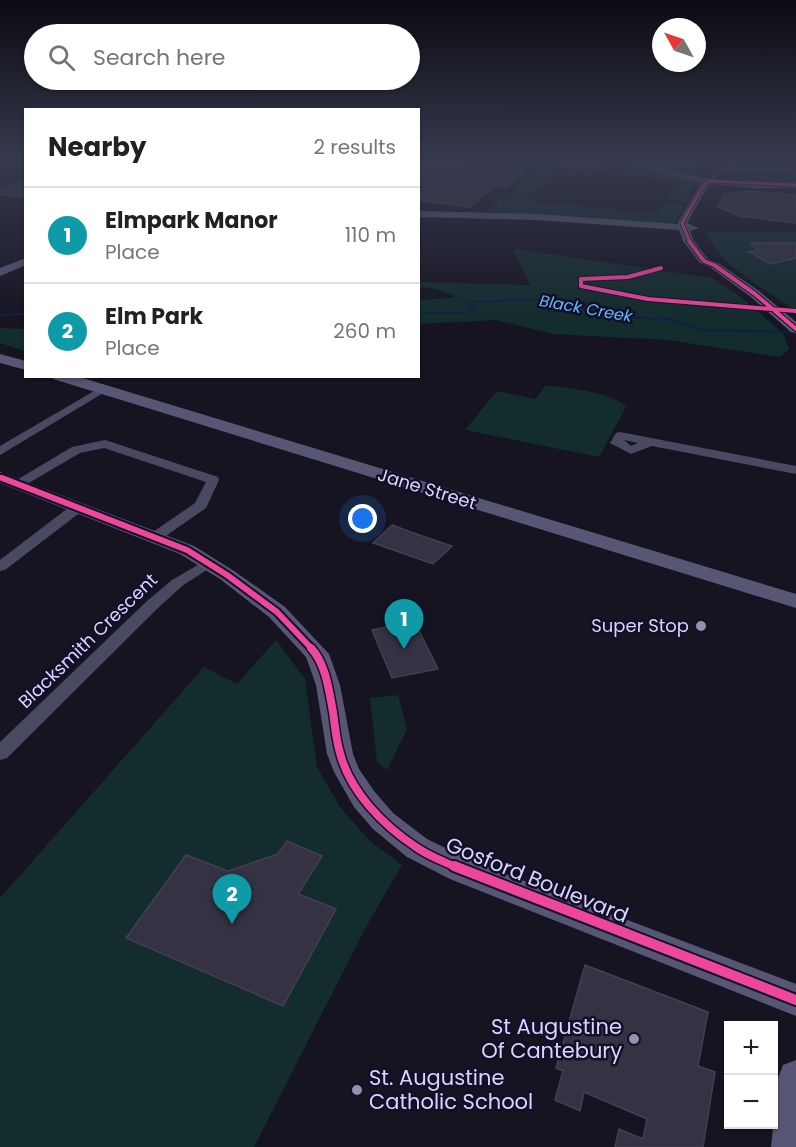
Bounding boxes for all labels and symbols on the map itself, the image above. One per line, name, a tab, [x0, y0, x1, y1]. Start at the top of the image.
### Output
north arrow	[652, 18, 706, 72]
water label: Black Creek	[538, 289, 635, 328]
street label: Jane Street	[375, 462, 480, 515]
your location	[348, 504, 377, 533]
street label: Blacksmith Crescent	[13, 568, 163, 714]
pin: 1	[384, 600, 424, 649]
place label: Super Stop	[591, 613, 689, 638]
marker: Super Stop	[694, 619, 708, 633]
street label: Gosford Boulevard	[442, 830, 633, 929]
pin: 2	[212, 874, 252, 924]
place label: St Augustine Of Cantebury	[481, 1012, 622, 1065]
marker: St Augustine Of Cantebury	[627, 1032, 641, 1046]
place label: St. Augustine Catholic School	[369, 1063, 533, 1116]
marker: St. Augustine Catholic School	[350, 1083, 364, 1097]

